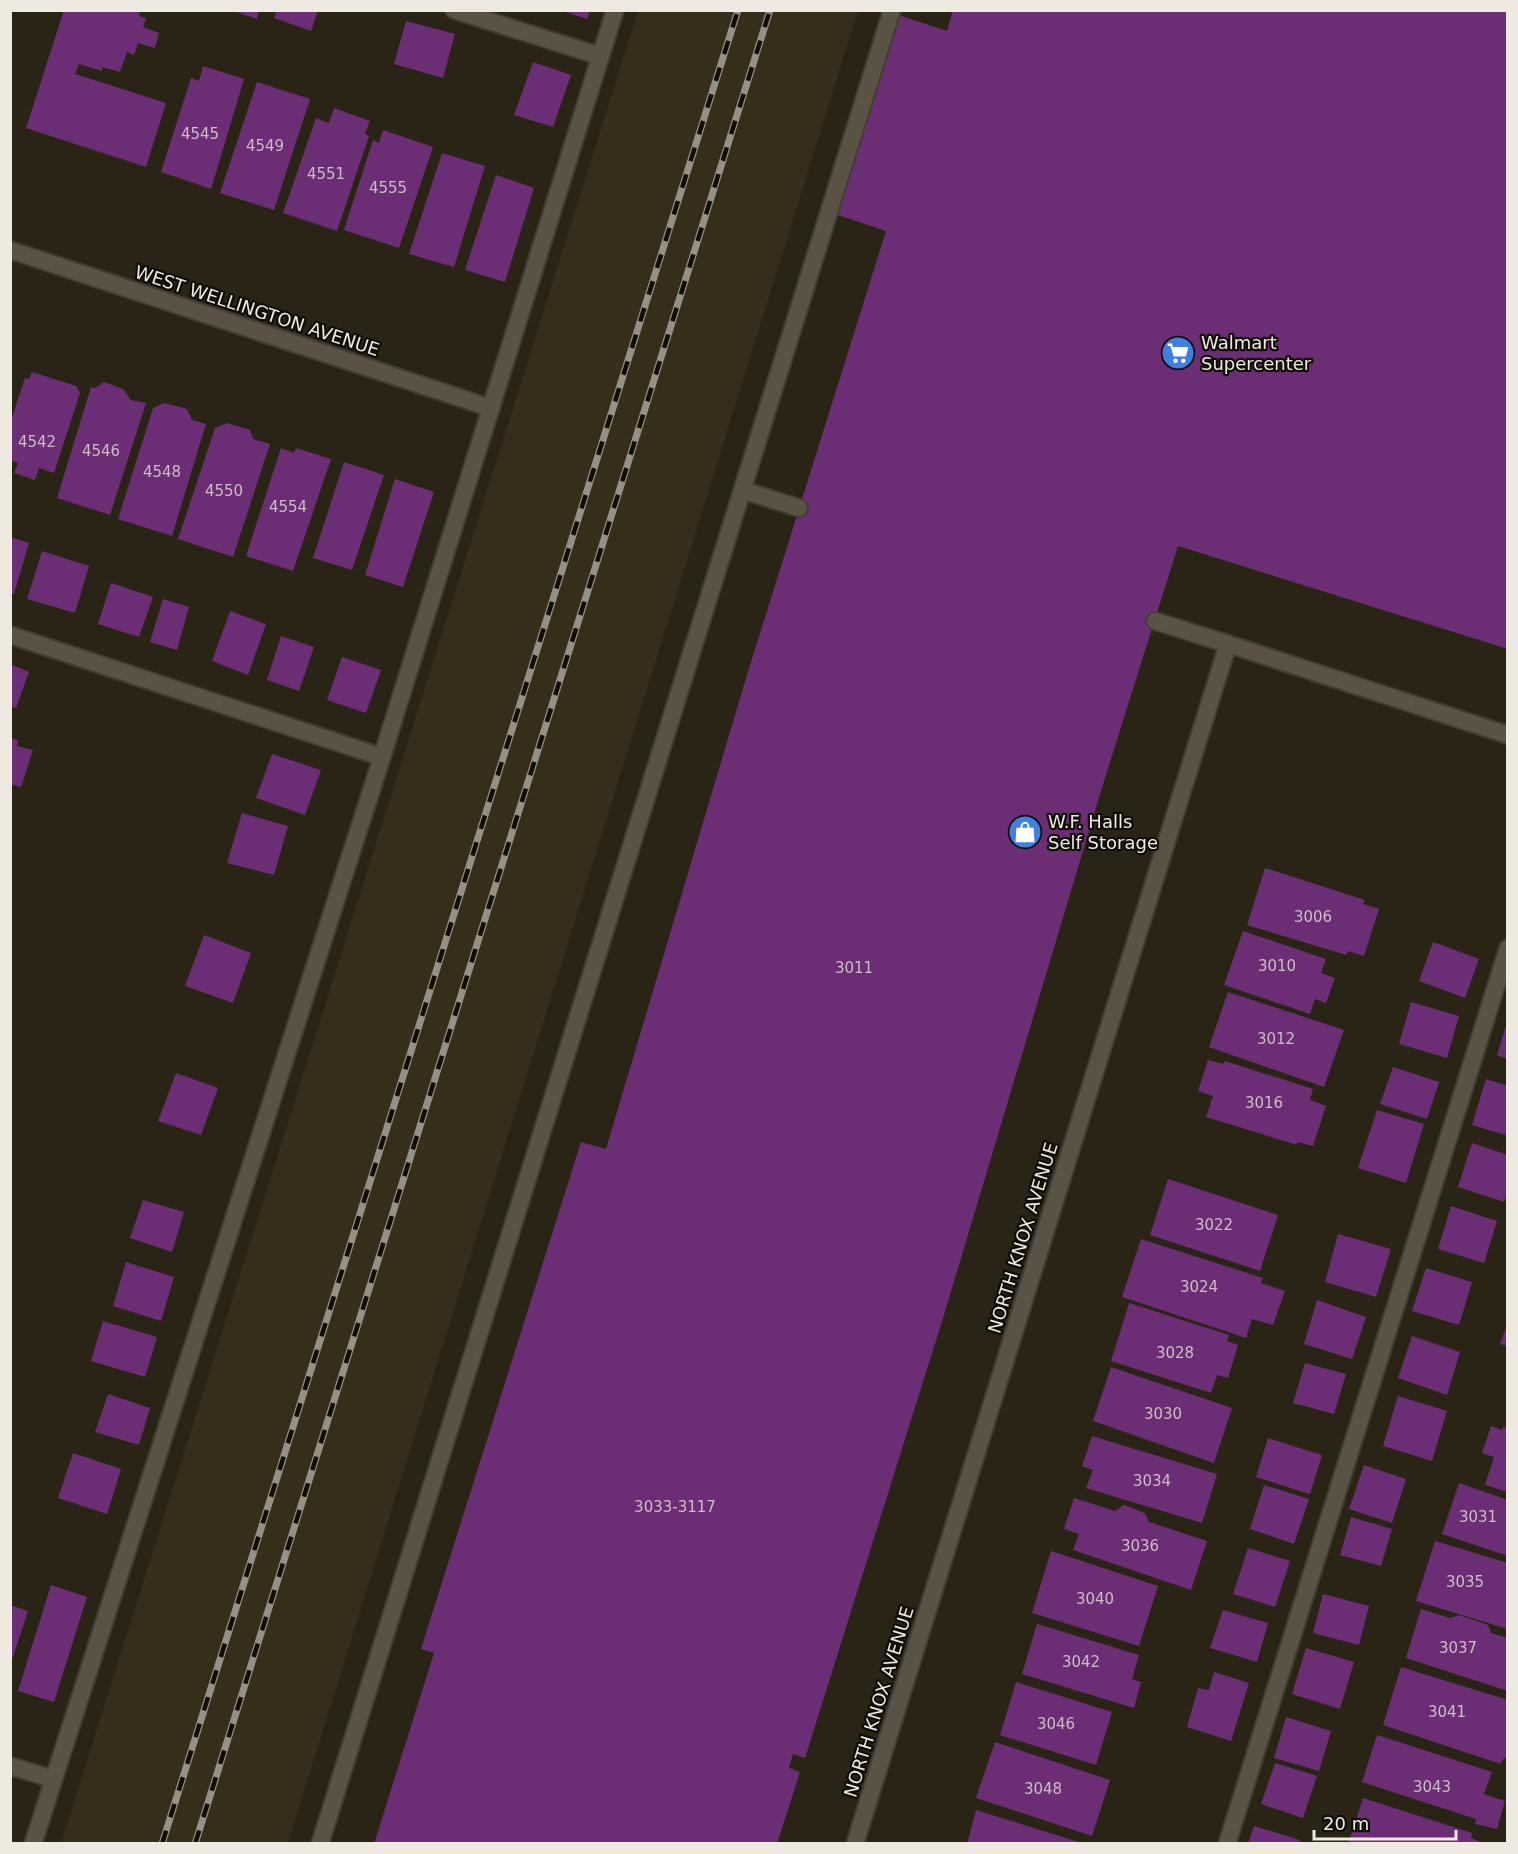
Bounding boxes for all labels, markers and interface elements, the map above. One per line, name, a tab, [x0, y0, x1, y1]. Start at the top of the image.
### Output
house number: 4545	[181, 125, 219, 143]
house number: 4549	[246, 137, 284, 155]
house number: 4551	[307, 165, 345, 183]
house number: 4555	[369, 179, 407, 197]
street label: WEST WELLINGTON AVENUE	[132, 261, 382, 360]
place label: Walmart Supercenter	[1201, 332, 1312, 374]
supermarket icon: Walmart Supercenter	[1160, 335, 1196, 371]
house number: 4542	[18, 433, 56, 451]
house number: 4546	[82, 442, 120, 460]
house number: 4548	[143, 463, 181, 481]
house number: 4550	[205, 482, 243, 500]
house number: 4554	[269, 498, 307, 516]
place label: W.F. Halls Self Storage	[1048, 811, 1158, 853]
shop icon: W.F. Halls Self Storage	[1007, 814, 1043, 850]
house number: 3006	[1294, 908, 1332, 926]
house number: 3010	[1258, 957, 1296, 975]
house number: 3011	[835, 959, 873, 977]
house number: 3012	[1257, 1030, 1295, 1048]
house number: 3016	[1245, 1094, 1283, 1112]
street label: NORTH KNOX AVENUE	[983, 1140, 1062, 1336]
house number: 3022	[1195, 1216, 1233, 1234]
house number: 3024	[1180, 1278, 1218, 1296]
house number: 3028	[1156, 1344, 1194, 1362]
house number: 3030	[1144, 1405, 1182, 1423]
house number: 3034	[1133, 1472, 1171, 1490]
house number: 3033-3117	[634, 1498, 716, 1516]
house number: 3031	[1459, 1508, 1497, 1526]
house number: 3036	[1121, 1537, 1159, 1555]
house number: 3035	[1446, 1573, 1484, 1591]
house number: 3040	[1076, 1590, 1114, 1608]
street label: NORTH KNOX AVENUE	[839, 1604, 918, 1800]
house number: 3037	[1439, 1639, 1477, 1657]
house number: 3042	[1062, 1653, 1100, 1671]
house number: 3041	[1428, 1703, 1466, 1721]
house number: 3046	[1037, 1715, 1075, 1733]
house number: 3043	[1413, 1778, 1451, 1796]
house number: 3048	[1024, 1780, 1062, 1798]
scale bar	[1314, 1803, 1456, 1841]
text: 20 m	[1323, 1813, 1369, 1834]

